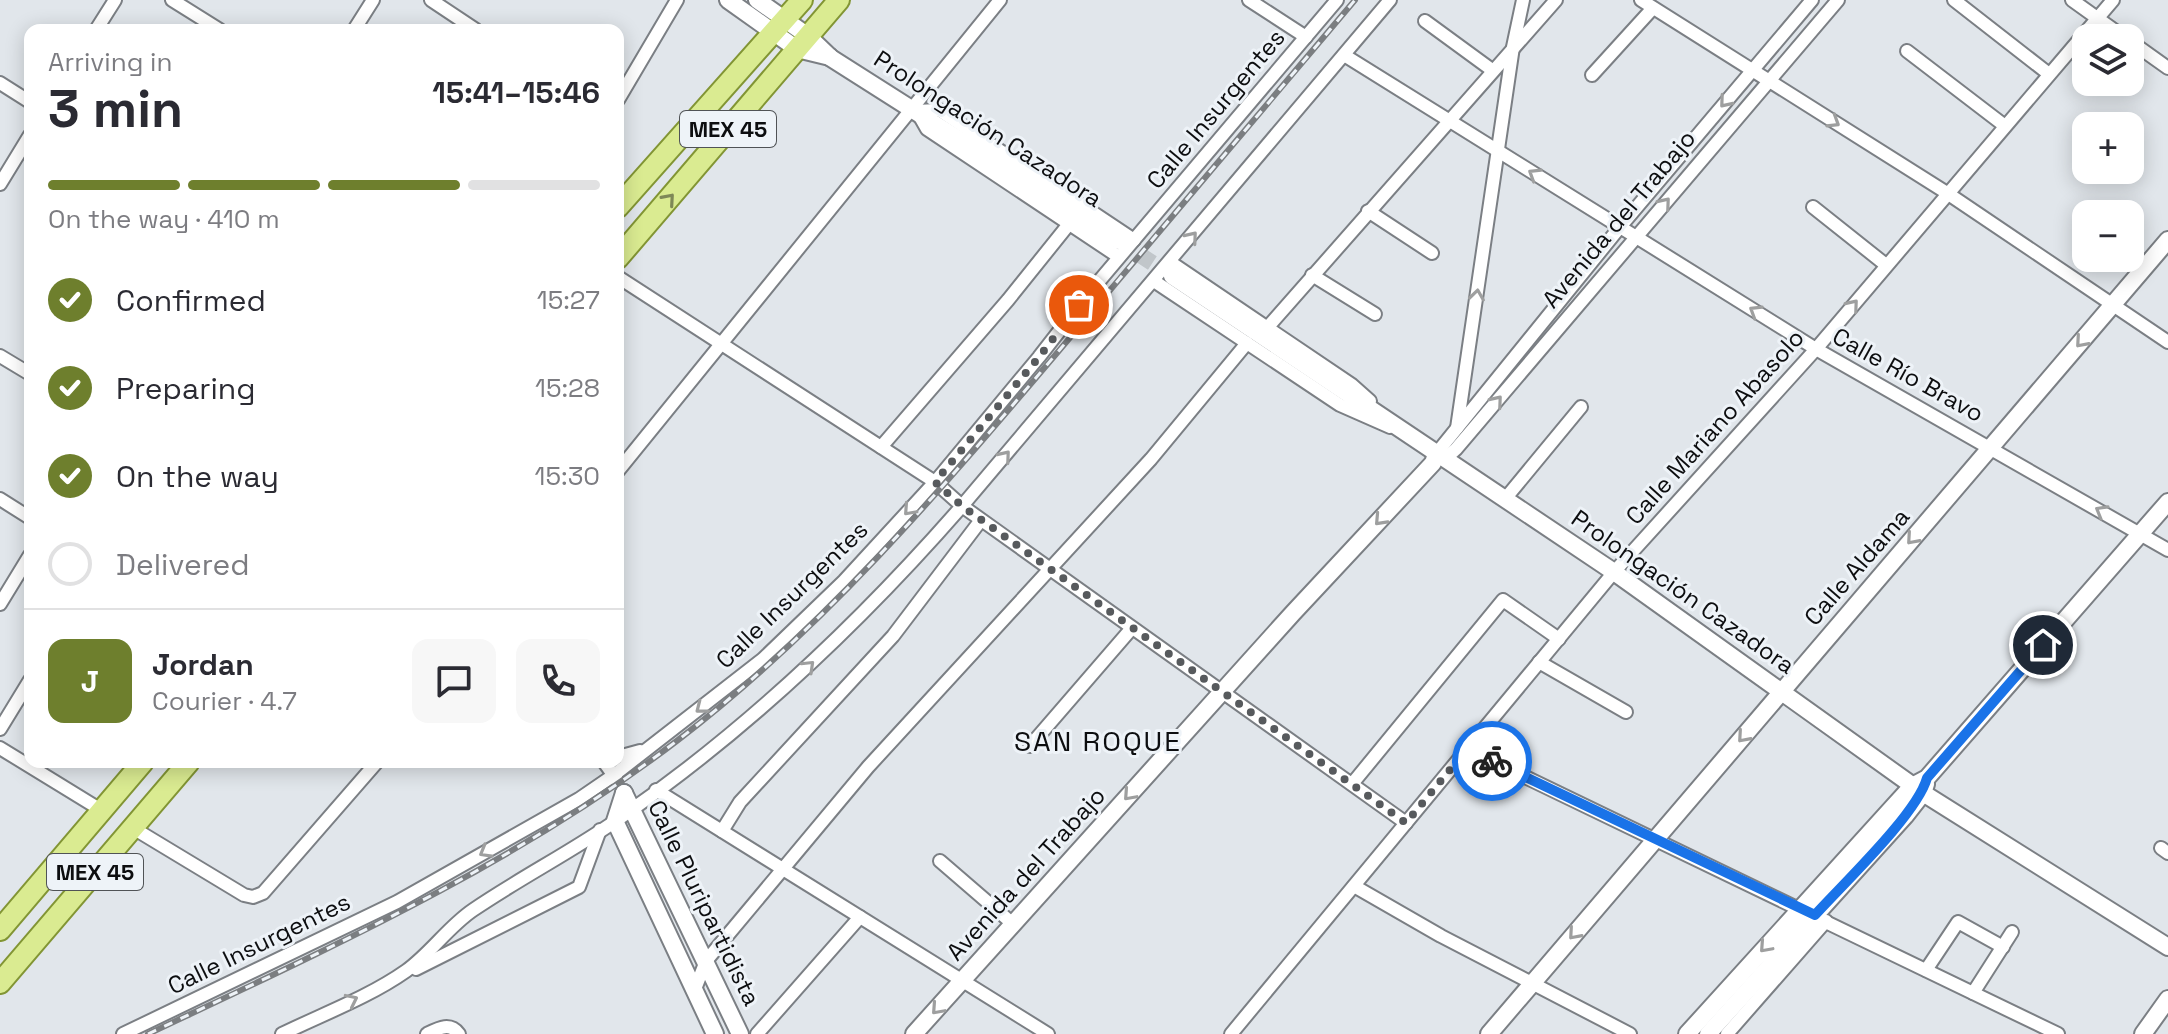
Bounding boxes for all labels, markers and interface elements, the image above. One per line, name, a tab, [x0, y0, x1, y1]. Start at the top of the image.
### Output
street label: Calle Insurgentes	[1140, 22, 1292, 195]
map controls	[2072, 24, 2144, 272]
button: layers	[2072, 24, 2144, 96]
street label: Prolongación Cazadora	[868, 43, 1108, 214]
text: Arriving in	[48, 45, 172, 79]
text: 15:41–15:46	[432, 73, 600, 112]
text: 3 min	[48, 76, 183, 142]
one-way arrow	[1720, 93, 1735, 107]
road number: MEX 45	[680, 111, 776, 147]
button: +	[2072, 112, 2144, 184]
one-way arrow	[1826, 113, 1840, 128]
street label: Avenida del Trabajo	[1535, 123, 1702, 314]
one-way arrow	[1528, 168, 1542, 183]
one-way arrow	[659, 193, 674, 208]
one-way arrow	[1655, 197, 1670, 212]
button: −	[2072, 200, 2144, 272]
text: On the way · 410 m	[48, 202, 280, 236]
one-way arrow	[1182, 231, 1197, 246]
pin	[1045, 271, 1113, 339]
icon: check	[48, 278, 92, 322]
text: Confirmed	[116, 281, 266, 320]
text: 15:27	[537, 283, 600, 317]
icon: bag	[1057, 283, 1101, 327]
one-way arrow	[1468, 288, 1485, 302]
one-way arrow	[1843, 300, 1858, 314]
one-way arrow	[1749, 305, 1763, 320]
street label: Calle Río Bravo	[1827, 320, 1989, 429]
street label: Calle Mariano Abasolo	[1619, 322, 1811, 531]
one-way arrow	[2076, 332, 2091, 347]
icon: check	[48, 366, 92, 410]
text: Preparing	[116, 369, 255, 408]
text: 15:28	[535, 371, 600, 405]
one-way arrow	[1487, 396, 1502, 411]
one-way arrow	[995, 451, 1010, 465]
icon: check	[48, 454, 92, 498]
text: On the way	[116, 457, 279, 496]
text: 15:30	[535, 459, 600, 493]
one-way arrow	[904, 501, 919, 515]
street label: Calle Aldama	[1797, 501, 1916, 632]
street label: Prolongación Cazadora	[1565, 503, 1801, 681]
one-way arrow	[2095, 505, 2110, 521]
one-way arrow	[1374, 511, 1389, 525]
street label: Calle Insurgentes	[709, 514, 874, 675]
one-way arrow	[1907, 530, 1922, 545]
text: Delivered	[116, 545, 250, 584]
pin	[2009, 611, 2077, 679]
icon: home	[2021, 623, 2065, 667]
button: chat	[412, 639, 496, 723]
button: phone	[516, 639, 600, 723]
text: Jordan	[152, 645, 254, 684]
one-way arrow	[799, 661, 814, 675]
text: J	[81, 662, 99, 701]
text: Courier · 4.7	[152, 684, 297, 718]
one-way arrow	[695, 698, 710, 712]
courier	[1452, 721, 1532, 801]
district label: SAN ROQUE	[1014, 723, 1182, 759]
one-way arrow	[1738, 728, 1753, 742]
icon: bike	[1470, 739, 1514, 783]
street label: Avenida del Trabajo	[939, 780, 1112, 967]
one-way arrow	[1124, 786, 1139, 800]
street label: Calle Pluripartidista	[641, 795, 768, 1011]
one-way arrow	[479, 842, 494, 858]
road number: MEX 45	[47, 854, 143, 890]
street label: Calle Insurgentes	[162, 886, 355, 1001]
one-way arrow	[1569, 925, 1584, 940]
one-way arrow	[1760, 938, 1775, 952]
one-way arrow	[343, 994, 358, 1010]
one-way arrow	[932, 1000, 946, 1015]

